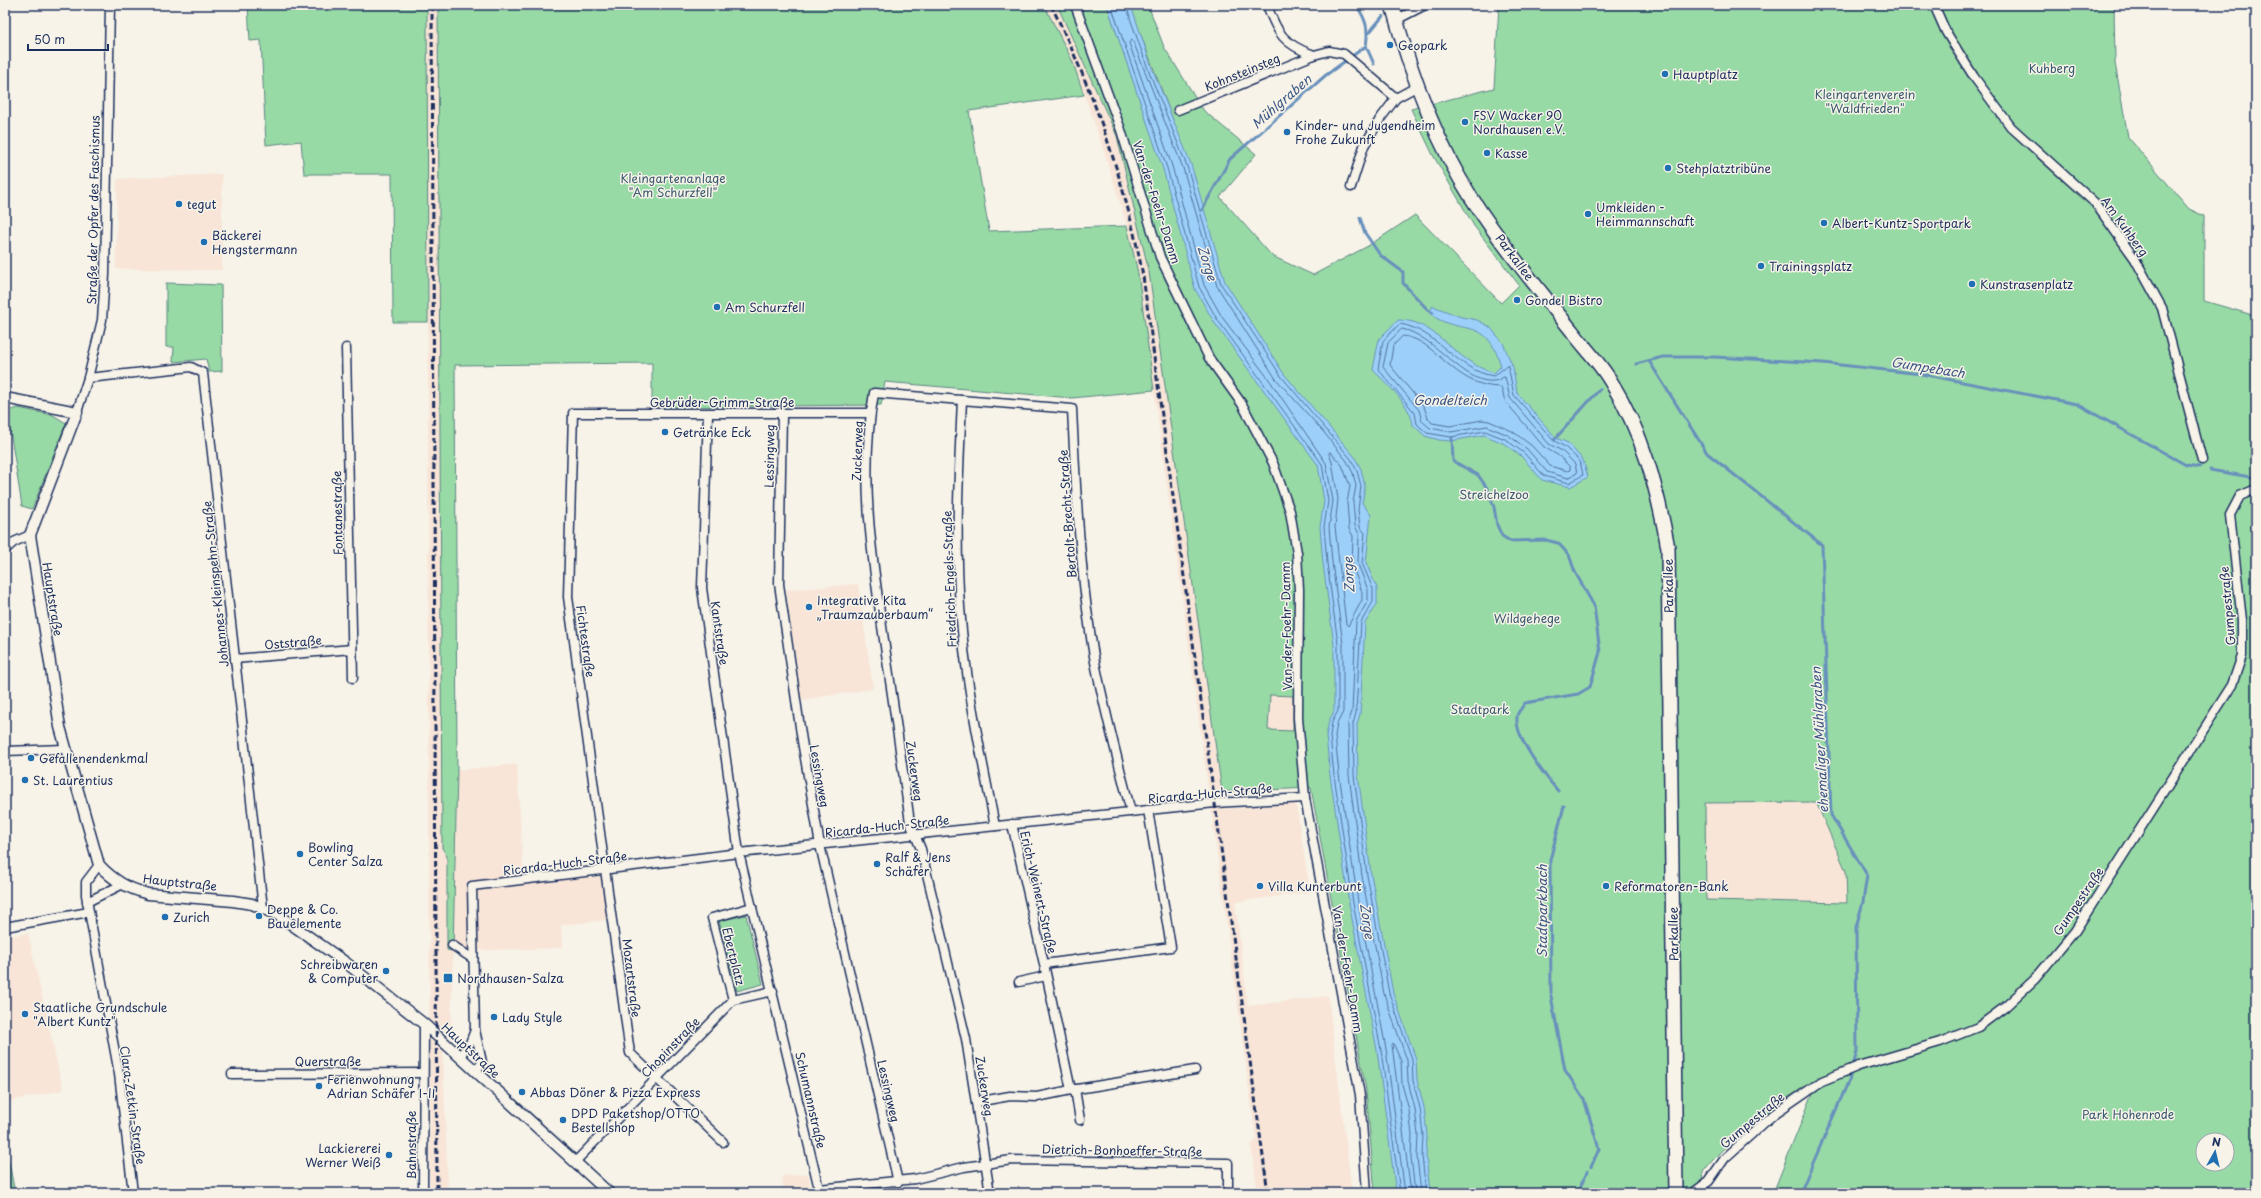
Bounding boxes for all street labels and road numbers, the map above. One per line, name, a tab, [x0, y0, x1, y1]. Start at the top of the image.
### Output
street label: Kohnsteinsteg	[1202, 49, 1283, 95]
street label: Straße der Opfer des Faschismus	[82, 115, 104, 305]
street label: Van-der-Foehr-Damm	[1129, 138, 1185, 266]
street label: Am Kuhberg	[2097, 192, 2153, 260]
street label: Parkallee	[1491, 230, 1539, 284]
street label: Gebrüder-Grimm-Straße	[650, 393, 794, 411]
street label: Zuckerweg	[847, 420, 867, 482]
street label: Lessingweg	[759, 424, 779, 488]
street label: Bertolt-Brecht-Straße	[1054, 449, 1080, 579]
street label: Fontanestraße	[327, 471, 347, 555]
street label: Johannes-Kleinspehn-Straße	[197, 500, 233, 668]
street label: Friedrich-Engels-Straße	[938, 510, 960, 648]
street label: Parkallee	[1659, 558, 1677, 613]
street label: Hauptstraße	[38, 561, 68, 637]
street label: Van-der-Foehr-Damm	[1276, 562, 1296, 690]
street label: Gumpestraße	[2215, 566, 2239, 646]
street label: Kantstraße	[707, 600, 733, 666]
street label: Fichtestraße	[572, 604, 600, 678]
street label: Oststraße	[264, 631, 322, 653]
street label: Zuckerweg	[902, 740, 928, 802]
street label: Lessingweg	[806, 743, 834, 809]
street label: Ricarda-Huch-Straße	[1147, 779, 1273, 807]
street label: Ricarda-Huch-Straße	[824, 811, 950, 841]
street label: Erich-Weinert-Straße	[1016, 829, 1062, 955]
street label: Ricarda-Huch-Straße	[502, 846, 628, 880]
street label: Gumpestraße	[2048, 863, 2108, 939]
street label: Hauptstraße	[142, 869, 218, 895]
street label: Van-der-Foehr-Damm	[1328, 904, 1368, 1034]
street label: Parkallee	[1664, 906, 1682, 961]
street label: Ebertplatz	[718, 925, 750, 987]
street label: Mozartstraße	[618, 938, 646, 1018]
street label: Chopinstraße	[636, 1013, 704, 1081]
street label: Hauptstraße	[438, 1018, 504, 1082]
street label: Clara-Zetkin-Straße	[116, 1044, 150, 1166]
street label: Schumannstraße	[791, 1050, 831, 1150]
street label: Querstraße	[295, 1052, 361, 1070]
street label: Zuckerweg	[971, 1055, 999, 1117]
street label: Lessingweg	[873, 1058, 905, 1124]
street label: Gumpestraße	[1716, 1088, 1788, 1152]
street label: Bahnstraße	[402, 1111, 420, 1179]
street label: Dietrich-Bonhoeffer-Straße	[1042, 1140, 1202, 1160]

